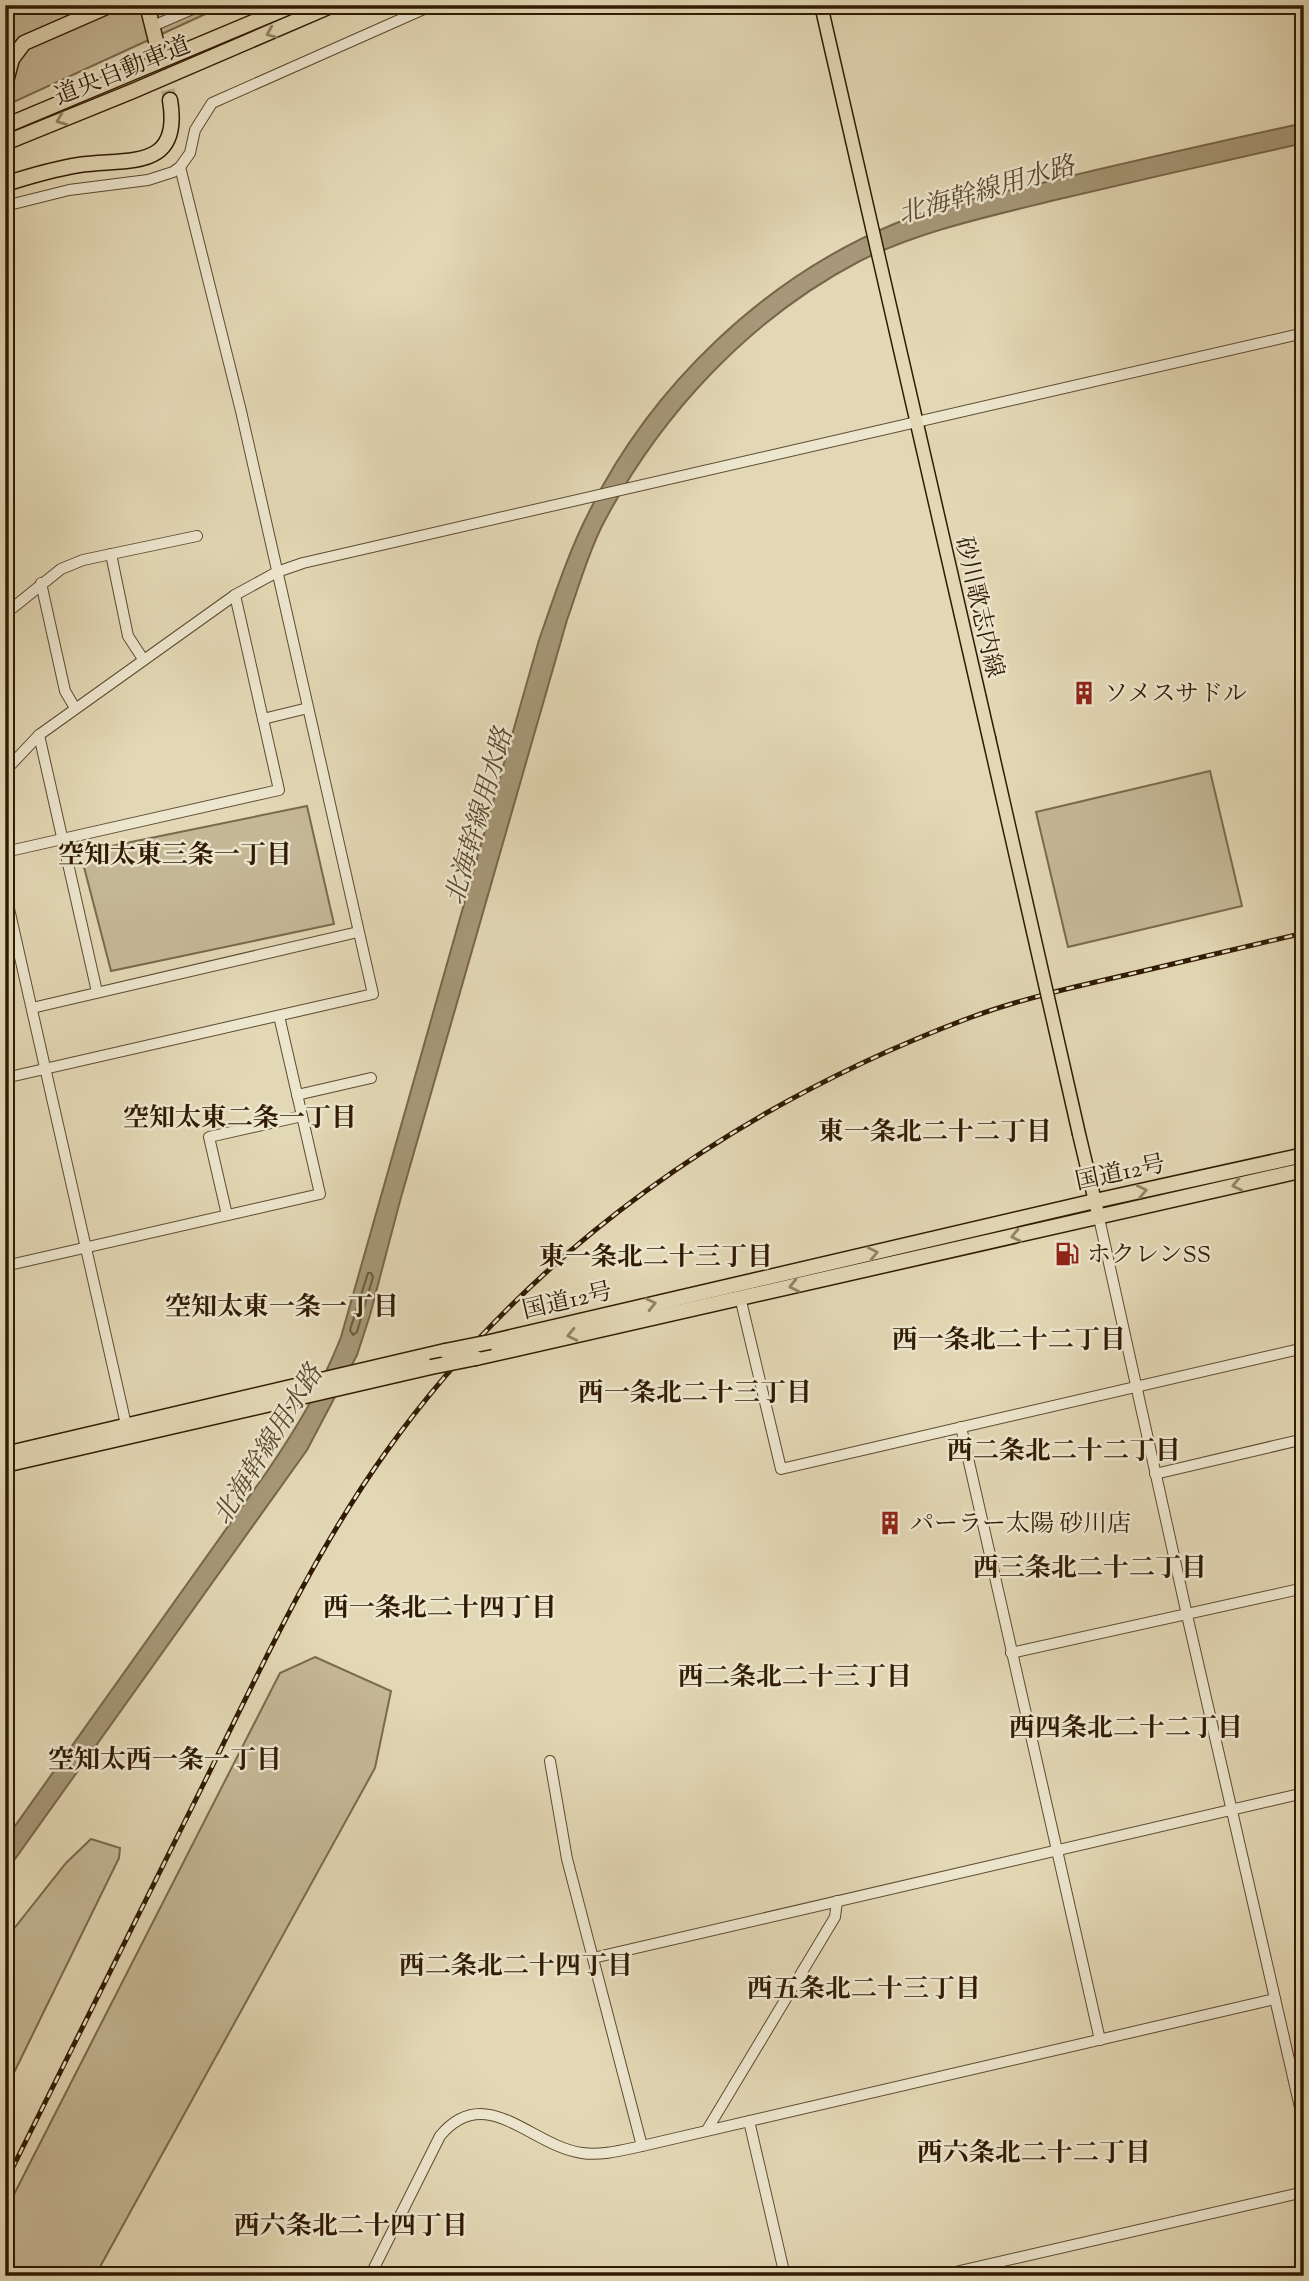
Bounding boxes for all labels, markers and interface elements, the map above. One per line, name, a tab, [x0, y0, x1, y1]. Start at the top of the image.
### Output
one-way arrow	[266, 25, 278, 39]
street label: 道央自動車道	[50, 29, 196, 115]
one-way arrow	[56, 112, 68, 126]
water label: 北海幹線用水路	[894, 148, 1081, 234]
street label: 砂川歌志内線	[945, 533, 1011, 681]
place label: ソメスサドル	[1104, 678, 1247, 712]
building icon: ソメスサドル	[1070, 679, 1098, 707]
water label: 北海幹線用水路	[438, 722, 524, 909]
district label: 空知太東三条一丁目	[58, 838, 292, 875]
district label: 空知太東二条一丁目	[123, 1101, 357, 1138]
district label: 東一条北二十二丁目	[818, 1115, 1052, 1152]
street label: 国道12号	[1072, 1148, 1169, 1200]
one-way arrow	[1231, 1177, 1243, 1191]
one-way arrow	[1136, 1184, 1148, 1199]
one-way arrow	[1010, 1228, 1022, 1243]
place label: ホクレンSS	[1087, 1239, 1211, 1273]
district label: 東一条北二十三丁目	[539, 1240, 773, 1277]
fuel station icon: ホクレンSS	[1053, 1240, 1081, 1268]
one-way arrow	[867, 1246, 879, 1261]
street label: 国道12号	[519, 1275, 616, 1329]
one-way arrow	[788, 1277, 800, 1292]
district label: 空知太東一条一丁目	[165, 1290, 399, 1327]
one-way arrow	[645, 1298, 657, 1312]
district label: 西一条北二十二丁目	[892, 1323, 1126, 1360]
one-way arrow	[566, 1327, 578, 1342]
water label: 北海幹線用水路	[205, 1357, 334, 1532]
district label: 西一条北二十三丁目	[578, 1376, 812, 1413]
district label: 西二条北二十二丁目	[947, 1434, 1181, 1471]
place label: パーラー太陽 砂川店	[910, 1508, 1131, 1542]
building icon: パーラー太陽 砂川店	[876, 1509, 904, 1537]
district label: 西三条北二十二丁目	[973, 1551, 1207, 1588]
district label: 西一条北二十四丁目	[323, 1591, 557, 1628]
district label: 西二条北二十三丁目	[678, 1660, 912, 1697]
district label: 西四条北二十二丁目	[1009, 1711, 1243, 1748]
district label: 空知太西一条一丁目	[48, 1743, 282, 1780]
district label: 西二条北二十四丁目	[399, 1949, 633, 1986]
district label: 西五条北二十三丁目	[747, 1972, 981, 2009]
district label: 西六条北二十二丁目	[917, 2136, 1151, 2173]
district label: 西六条北二十四丁目	[234, 2209, 468, 2246]

